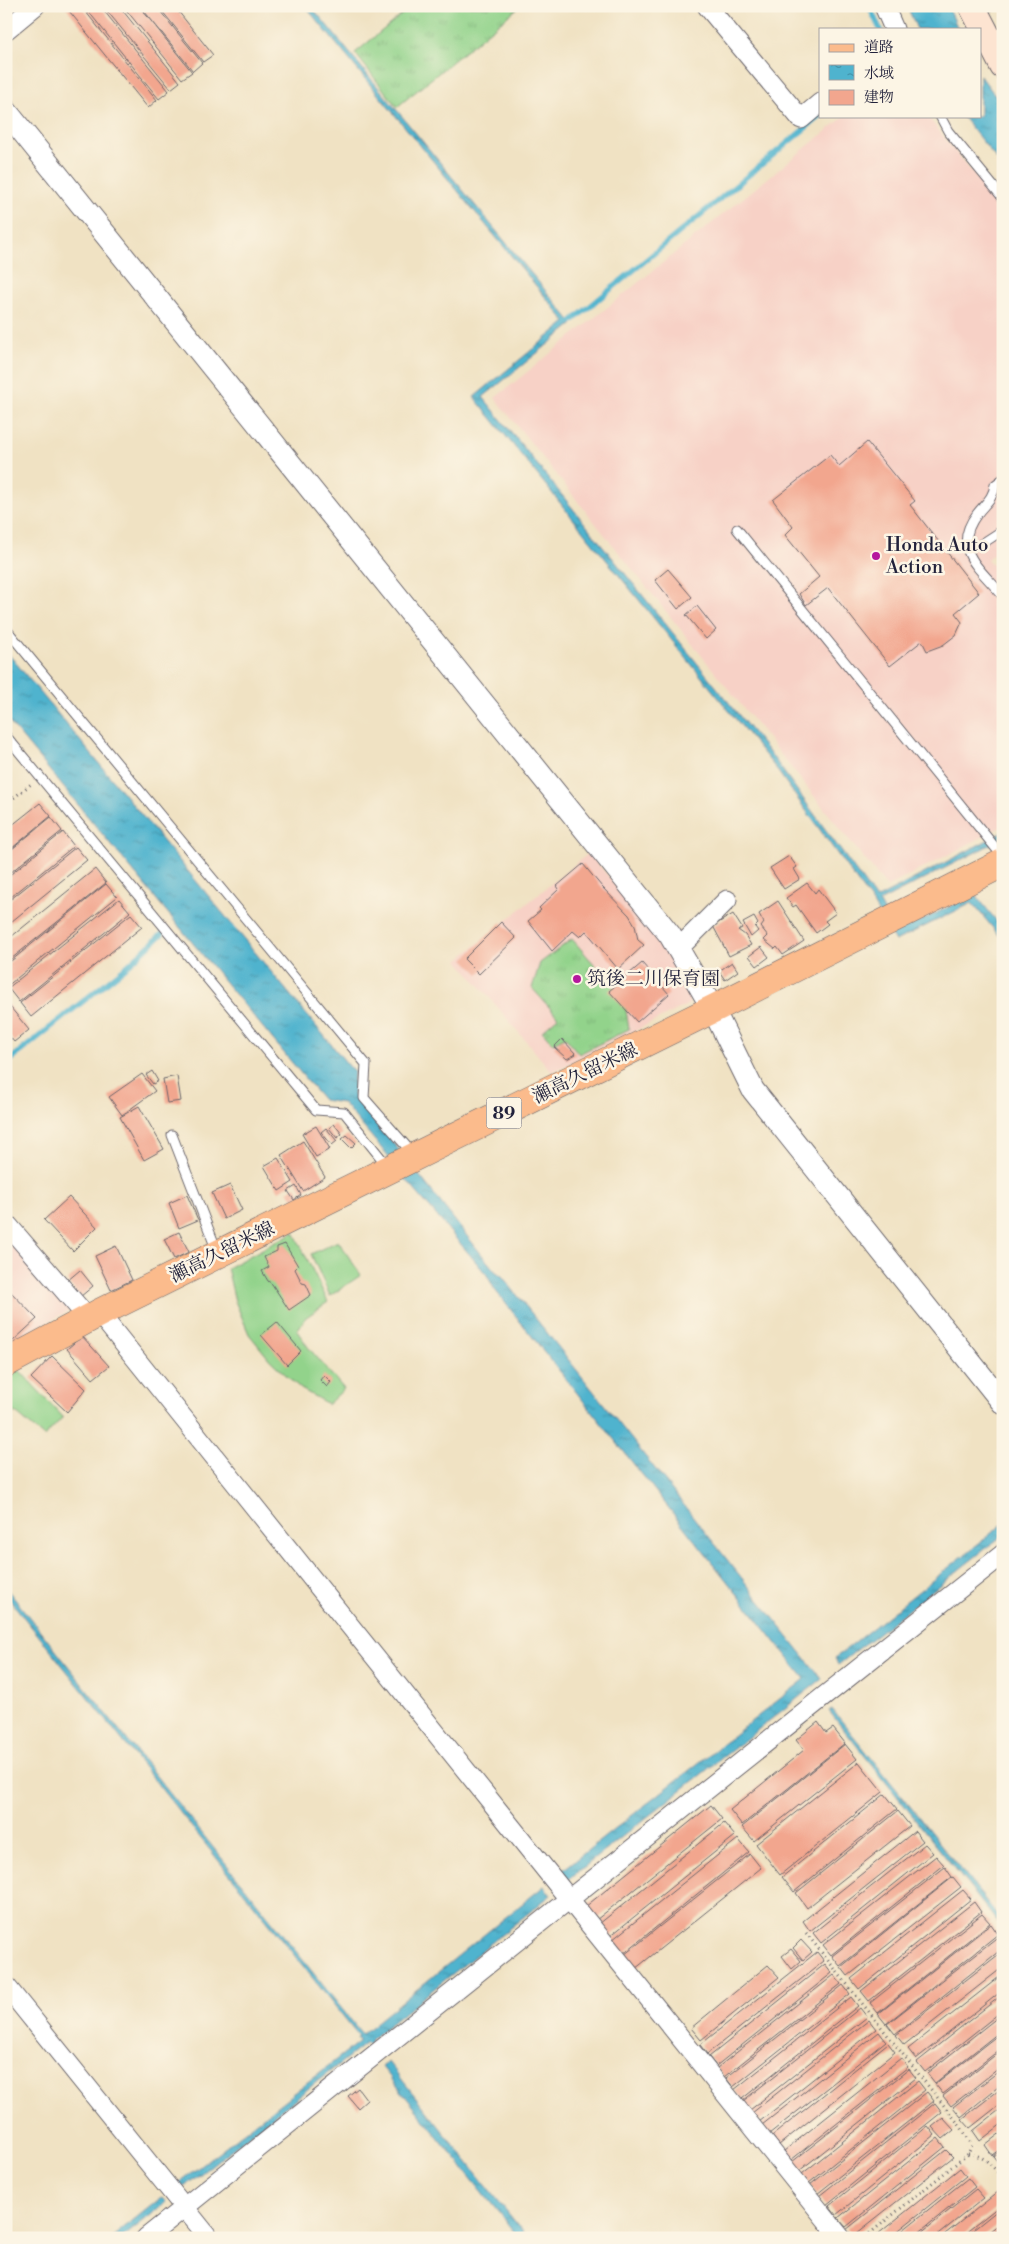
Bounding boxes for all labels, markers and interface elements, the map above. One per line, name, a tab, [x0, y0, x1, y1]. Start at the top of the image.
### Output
legend	[819, 28, 982, 118]
text: 道路	[864, 38, 894, 57]
text: 水域	[864, 64, 894, 83]
text: 建物	[864, 88, 894, 107]
place label: Honda Auto Action	[885, 533, 988, 579]
marker: Honda Auto Action	[870, 550, 882, 562]
place label: 筑後二川保育園	[587, 967, 720, 991]
marker: 筑後二川保育園	[571, 973, 583, 985]
street label: 瀬高久留米線	[529, 1037, 641, 1109]
road number: 89	[486, 1098, 522, 1128]
street label: 瀬高久留米線	[166, 1216, 278, 1288]

